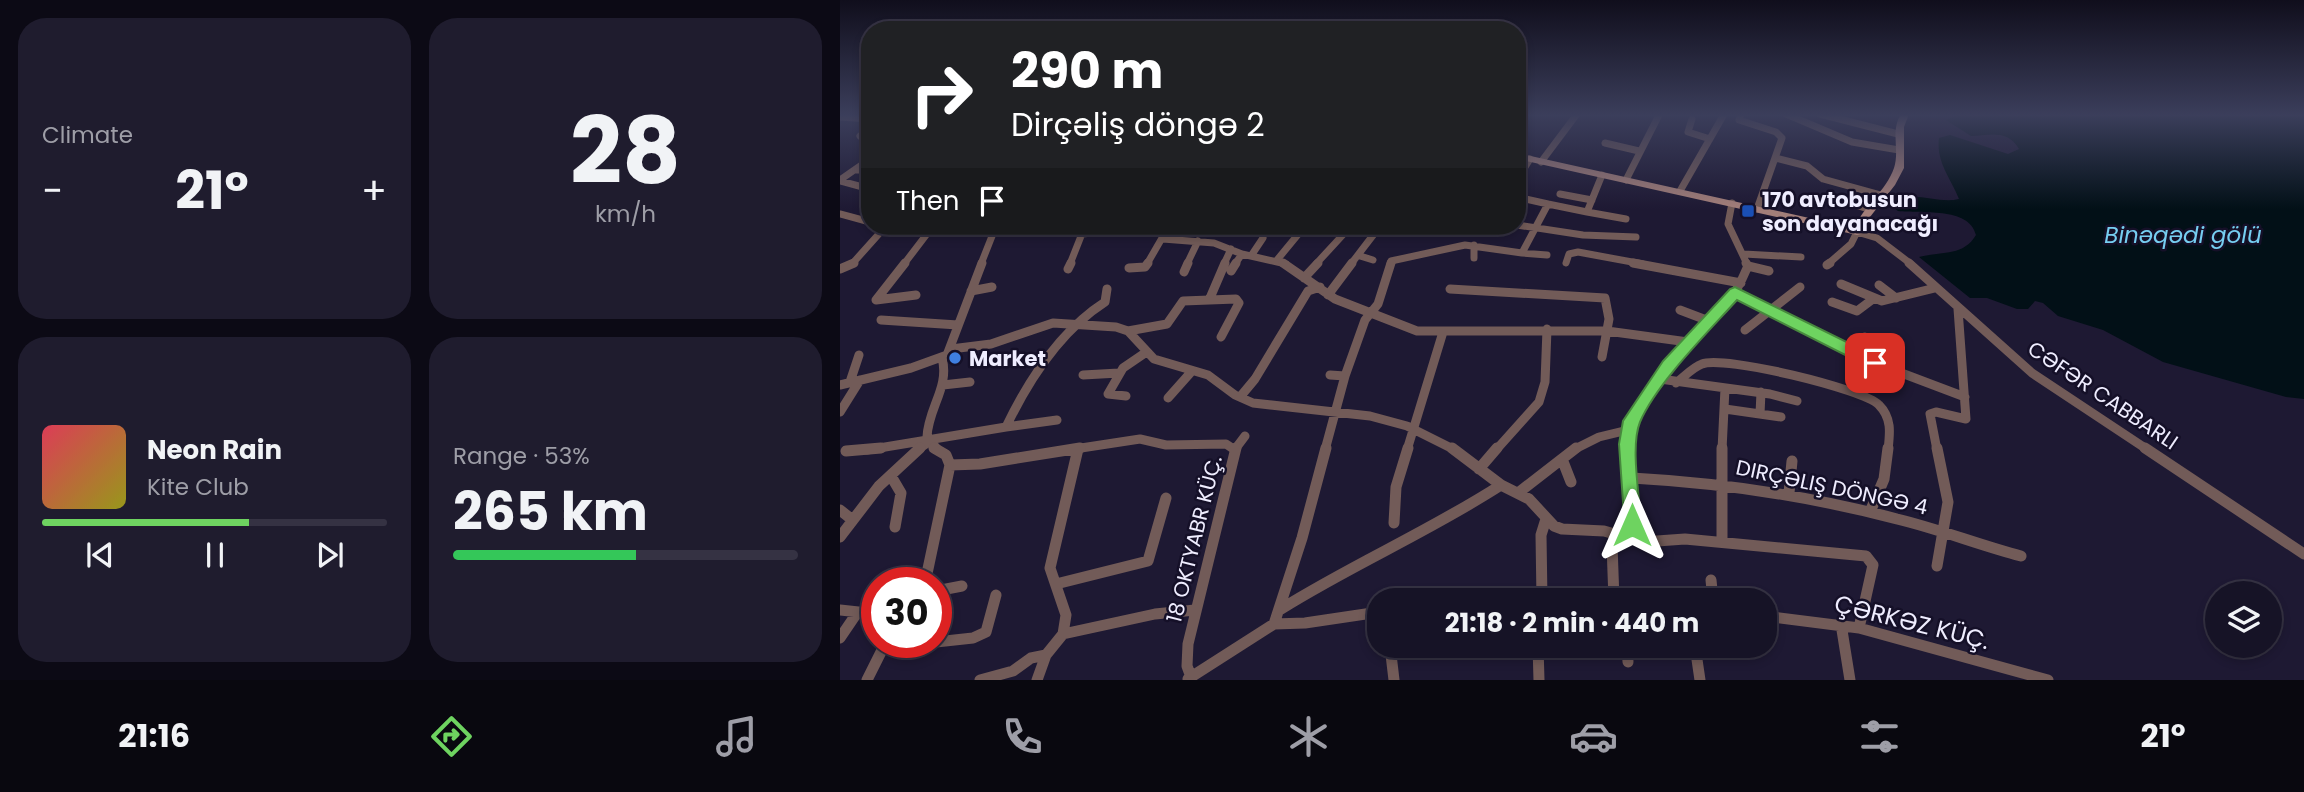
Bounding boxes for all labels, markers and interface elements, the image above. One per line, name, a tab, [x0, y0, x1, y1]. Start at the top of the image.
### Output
text: 290 m	[1011, 37, 1163, 105]
icon: right	[896, 49, 987, 140]
text: 28	[570, 87, 681, 215]
text: Dirçəliş döngə 2	[1011, 102, 1265, 147]
text: Climate	[42, 119, 133, 151]
text: 21°	[175, 154, 249, 227]
text: −	[42, 164, 63, 217]
text: +	[361, 164, 387, 217]
icon: arrive	[973, 182, 1011, 220]
text: Then	[896, 183, 959, 219]
place label: 170 avtobusun son dayanacağı	[1762, 185, 1938, 238]
text: km/h	[595, 198, 656, 230]
marker: 170 avtobusun son dayanacağı	[1740, 203, 1756, 219]
water label: Binəqədi gölü	[2104, 219, 2262, 251]
pin	[1845, 333, 1905, 393]
street label: CƏFƏR CABBARLI	[2022, 334, 2184, 456]
place label: Market	[969, 344, 1046, 373]
icon: arrive	[1856, 344, 1894, 382]
marker: Market	[947, 350, 963, 366]
text: Neon Rain	[147, 432, 282, 468]
text: Range · 53%	[453, 440, 590, 472]
street label: 18 OKTYABR KÜÇ.	[1159, 452, 1229, 626]
street label: DIRÇƏLIŞ DÖNGƏ 4	[1733, 452, 1931, 522]
text: Kite Club	[147, 471, 249, 503]
text: 265 km	[453, 475, 648, 548]
position arrow	[1595, 488, 1669, 562]
icon: previous	[81, 536, 119, 574]
icon: pause	[196, 536, 234, 574]
icon: next	[311, 536, 349, 574]
speed limit sign: 30	[861, 567, 952, 658]
map controls	[2205, 581, 2282, 658]
button: layers	[2205, 581, 2282, 658]
street label: ÇƏRKƏZ KÜÇ.	[1831, 587, 1993, 657]
text: 21:18 · 2 min · 440 m	[1445, 605, 1699, 641]
icon: directions	[427, 712, 476, 761]
icon: music	[712, 712, 761, 761]
icon: phone	[998, 712, 1047, 761]
icon: climate	[1284, 712, 1333, 761]
icon: car	[1569, 712, 1618, 761]
icon: filters	[1855, 712, 1904, 761]
text: 21:16	[118, 713, 190, 758]
text: 21°	[2141, 713, 2186, 758]

